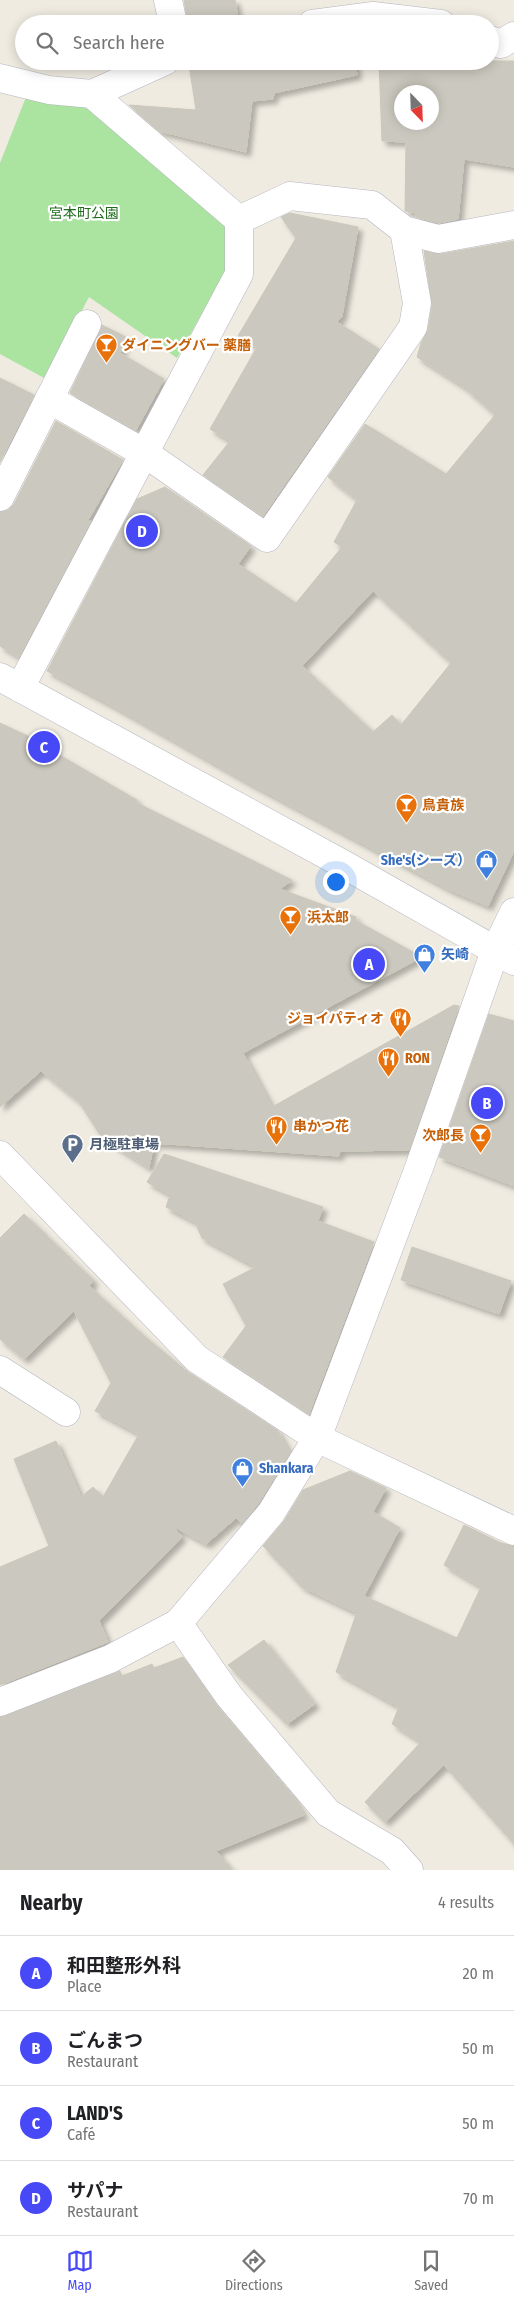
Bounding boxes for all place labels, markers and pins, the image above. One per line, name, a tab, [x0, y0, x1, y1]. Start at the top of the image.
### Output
bar icon: ダイニングバー 薬膳	[94, 333, 118, 364]
place label: ダイニングバー 薬膳	[122, 337, 251, 354]
pin: D	[126, 512, 158, 550]
pin: C	[28, 728, 60, 766]
bar icon: 鳥貴族	[394, 793, 418, 824]
place label: 鳥貴族	[422, 797, 465, 814]
shop icon: She's(シーズ）	[475, 848, 499, 879]
place label: She's(シーズ）	[381, 852, 471, 869]
bar icon: 浜太郎	[279, 905, 303, 936]
place label: 浜太郎	[307, 909, 349, 926]
shop icon: 矢崎	[413, 942, 437, 973]
pin: A	[353, 945, 385, 983]
place label: 矢崎	[441, 946, 469, 963]
restaurant icon: ジョイパティオ	[388, 1006, 412, 1037]
place label: ジョイパティオ	[287, 1010, 384, 1027]
restaurant icon: RON	[377, 1046, 401, 1077]
place label: RON	[405, 1050, 430, 1067]
pin: B	[471, 1084, 503, 1122]
restaurant icon: 串かつ花	[265, 1114, 289, 1145]
place label: 串かつ花	[293, 1118, 349, 1135]
bar icon: 次郎長	[468, 1123, 492, 1154]
place label: 次郎長	[422, 1127, 464, 1144]
parking icon: 月極駐車場	[61, 1132, 85, 1163]
place label: 月極駐車場	[89, 1136, 159, 1153]
shop icon: Shankara	[231, 1456, 255, 1487]
place label: Shankara	[259, 1460, 313, 1477]

